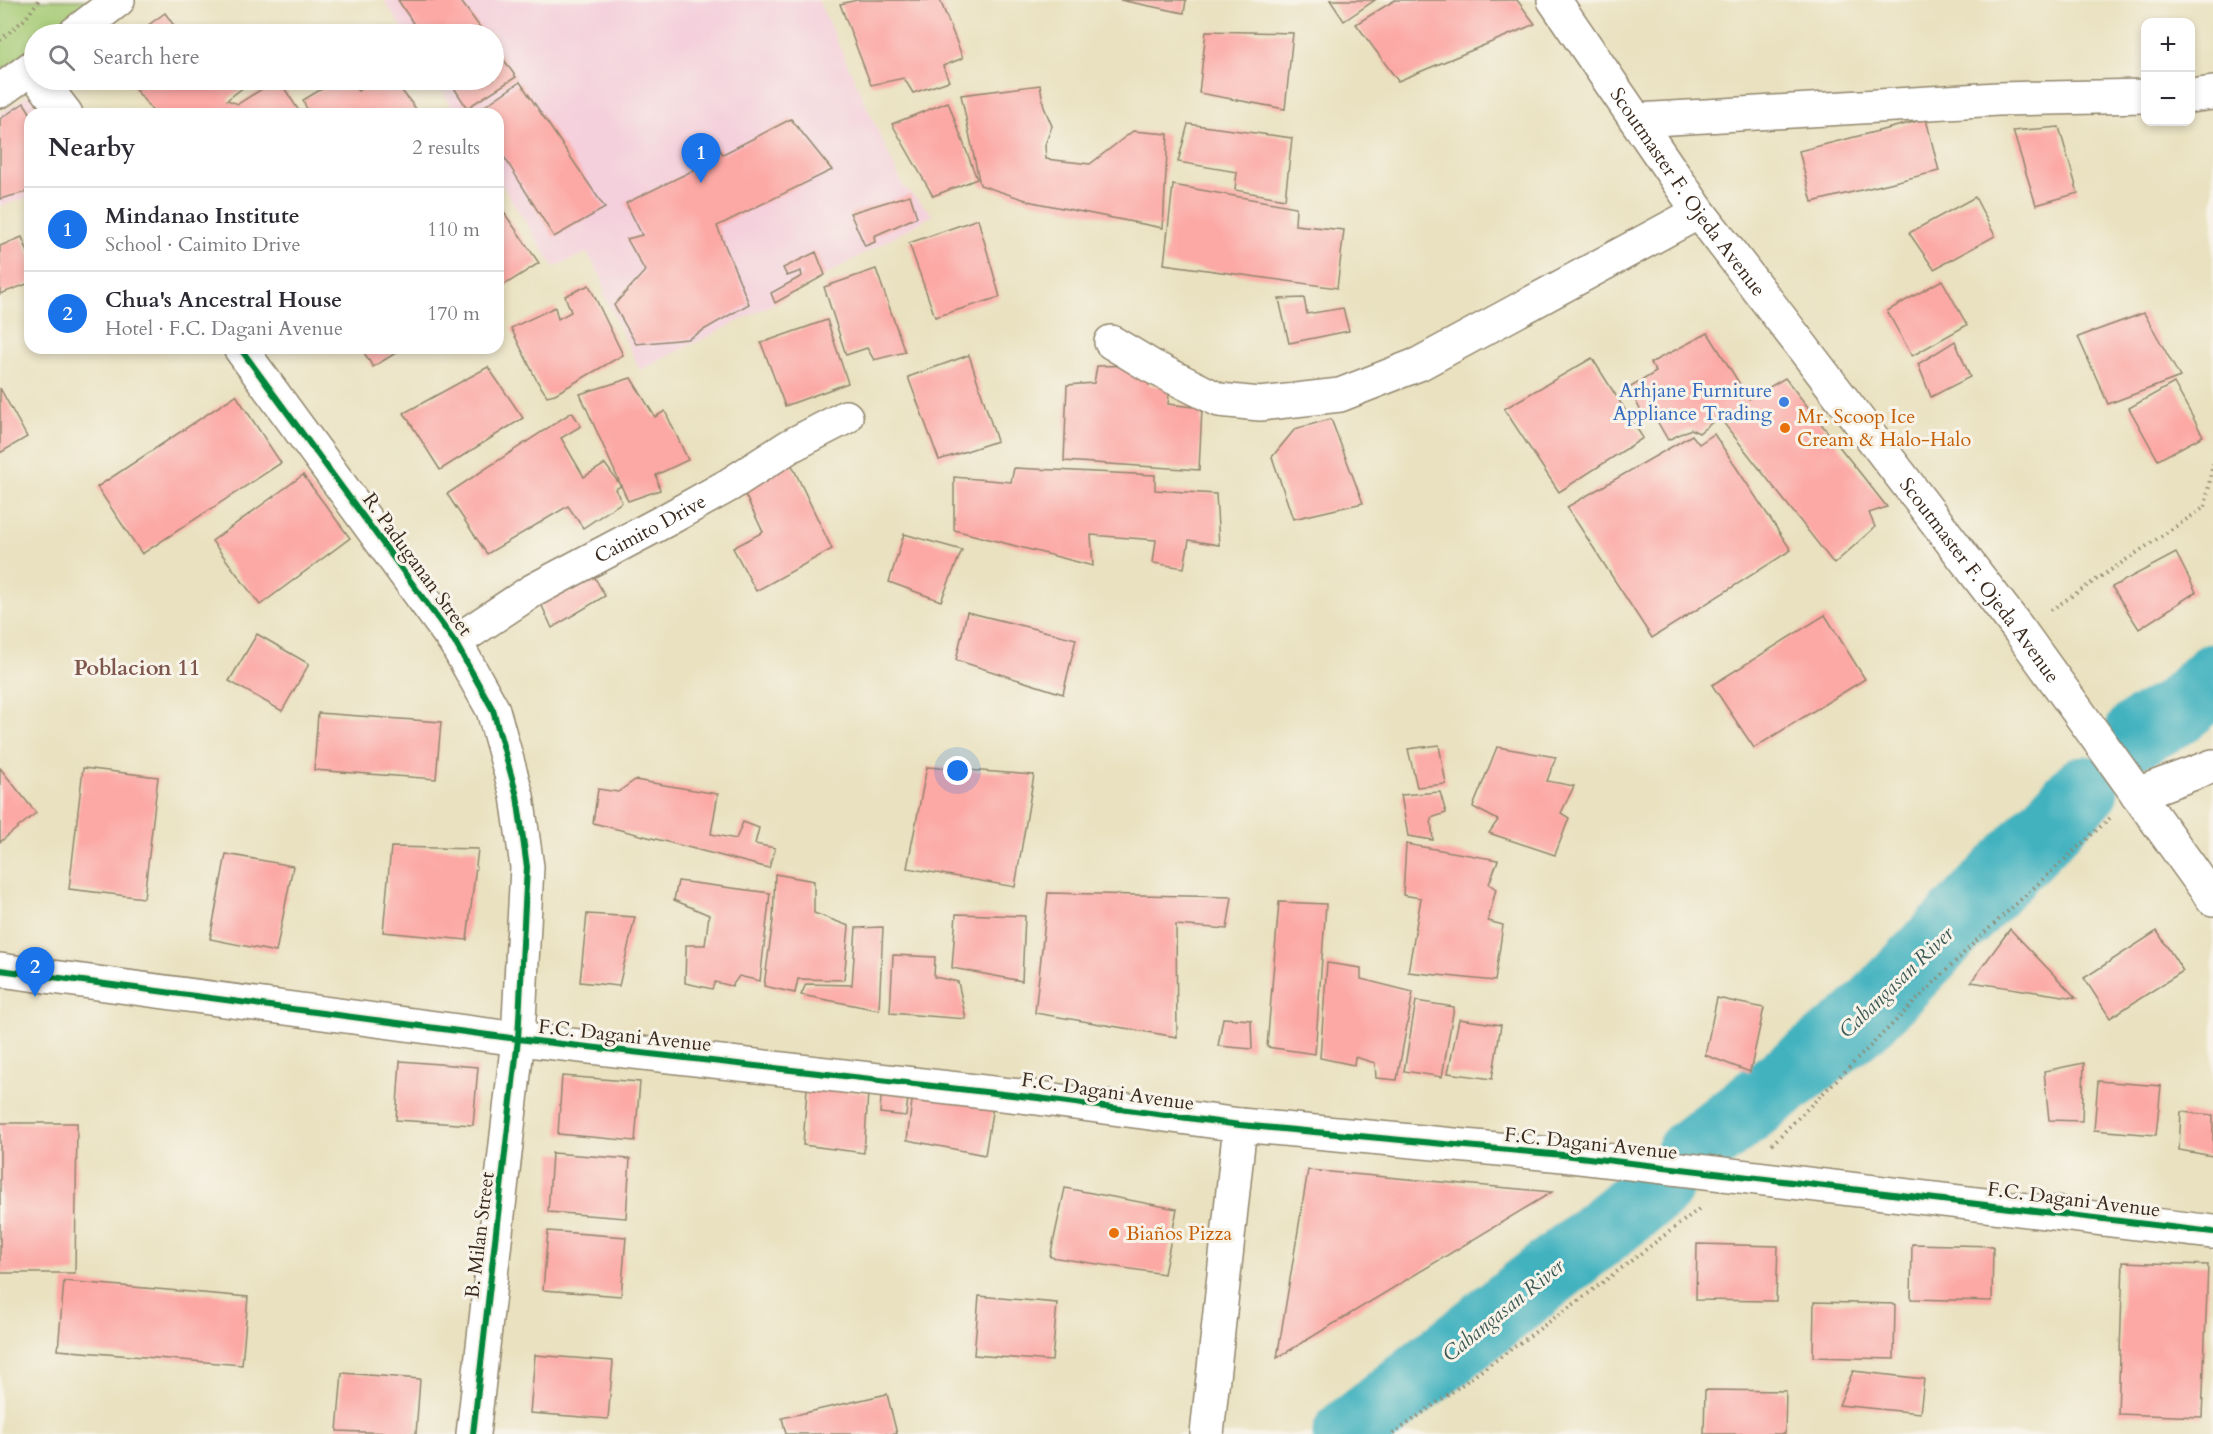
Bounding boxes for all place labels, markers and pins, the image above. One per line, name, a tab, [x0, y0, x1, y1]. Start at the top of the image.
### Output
pin: 1	[682, 134, 720, 183]
place label: Arhjane Furniture Appliance Trading	[1613, 377, 1773, 427]
marker: Arhjane Furniture Appliance Trading	[1777, 395, 1791, 409]
place label: Mr. Scoop Ice Cream & Halo-Halo	[1797, 403, 1971, 453]
marker: Mr. Scoop Ice Cream & Halo-Halo	[1778, 421, 1792, 435]
pin: 2	[15, 948, 54, 997]
place label: Biaños Pizza	[1126, 1220, 1232, 1247]
marker: Biaños Pizza	[1107, 1226, 1121, 1240]

